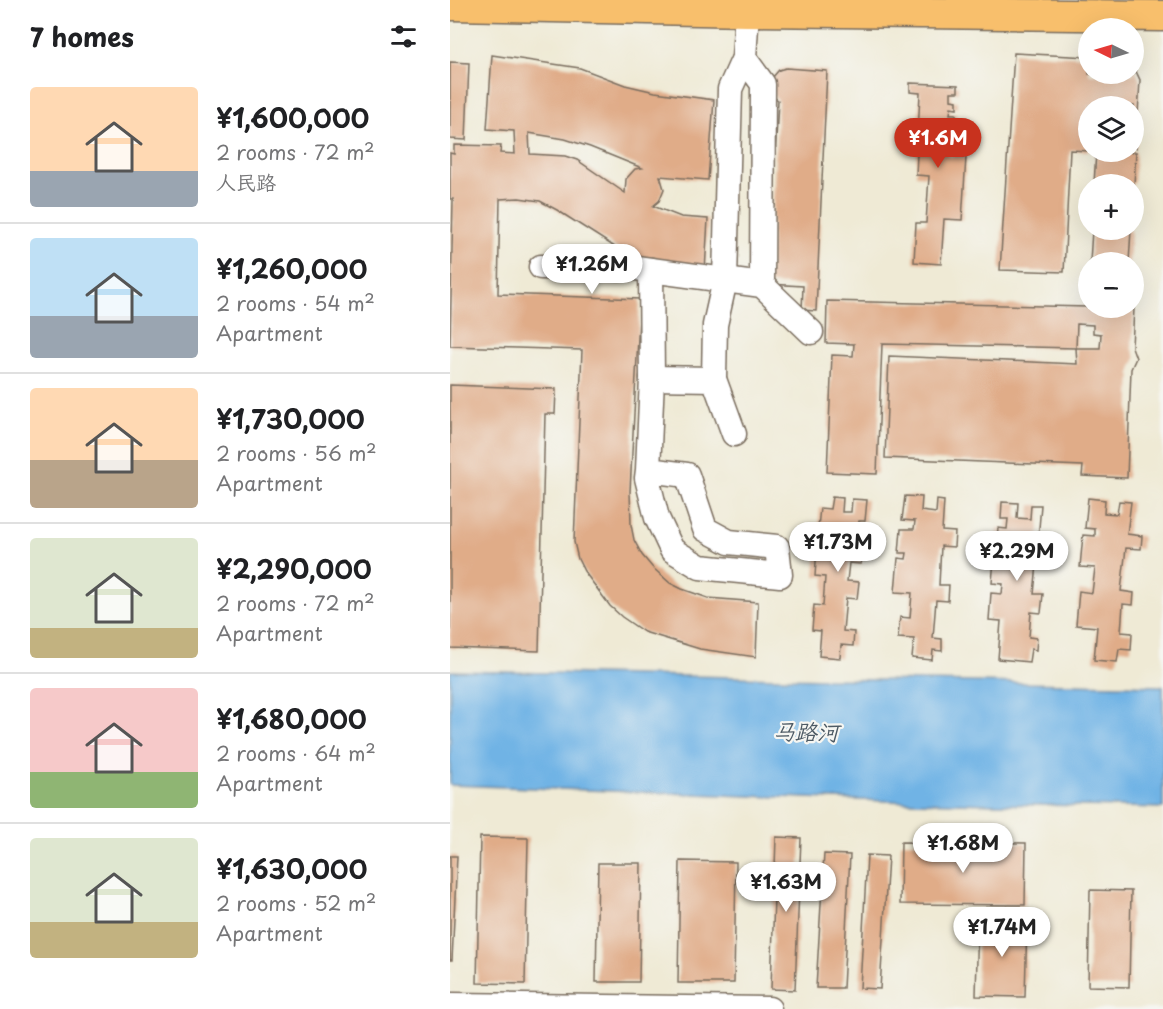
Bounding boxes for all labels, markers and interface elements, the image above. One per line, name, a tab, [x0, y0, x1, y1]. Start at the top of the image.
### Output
text: 7 homes	[30, 17, 134, 56]
north arrow	[1078, 18, 1144, 84]
map controls	[1078, 18, 1144, 318]
icon: filters	[387, 20, 420, 53]
button: layers	[1078, 96, 1144, 162]
text: ¥1,600,000	[216, 98, 369, 137]
icon: home	[78, 111, 150, 183]
pin: ¥1.6M	[896, 118, 980, 169]
text: ¥1.6M	[908, 122, 968, 152]
text: 2 rooms · 72 m²	[216, 137, 375, 167]
text: 人民路	[216, 167, 276, 197]
button: +	[1078, 174, 1144, 240]
pin: ¥1.26M	[543, 244, 641, 295]
text: ¥1.26M	[556, 248, 628, 278]
text: ¥1,260,000	[216, 249, 367, 288]
button: −	[1078, 252, 1144, 318]
icon: home	[78, 262, 150, 334]
text: 2 rooms · 54 m²	[216, 288, 375, 318]
text: Apartment	[216, 318, 323, 348]
text: ¥1,730,000	[216, 399, 365, 438]
icon: home	[78, 412, 150, 484]
text: 2 rooms · 56 m²	[216, 438, 377, 468]
text: Apartment	[216, 468, 323, 498]
pin: ¥1.73M	[789, 522, 887, 573]
text: ¥1.73M	[803, 526, 873, 556]
pin: ¥2.29M	[968, 531, 1066, 582]
text: ¥2.29M	[979, 535, 1055, 565]
text: ¥2,290,000	[216, 549, 372, 588]
icon: home	[78, 562, 150, 634]
text: 2 rooms · 72 m²	[216, 588, 375, 618]
text: Apartment	[216, 618, 323, 648]
text: ¥1,680,000	[216, 699, 367, 738]
icon: home	[78, 712, 150, 784]
water label: 马路河	[773, 713, 842, 748]
text: 2 rooms · 64 m²	[216, 738, 376, 768]
text: Apartment	[216, 768, 323, 798]
pin: ¥1.68M	[914, 823, 1012, 874]
text: ¥1.68M	[927, 827, 999, 857]
text: ¥1,630,000	[216, 849, 368, 888]
icon: home	[78, 862, 150, 934]
pin: ¥1.63M	[737, 862, 835, 913]
text: ¥1.63M	[750, 866, 822, 896]
text: 2 rooms · 52 m²	[216, 888, 376, 918]
pin: ¥1.74M	[953, 907, 1051, 958]
text: ¥1.74M	[967, 911, 1037, 941]
text: Apartment	[216, 918, 323, 948]

